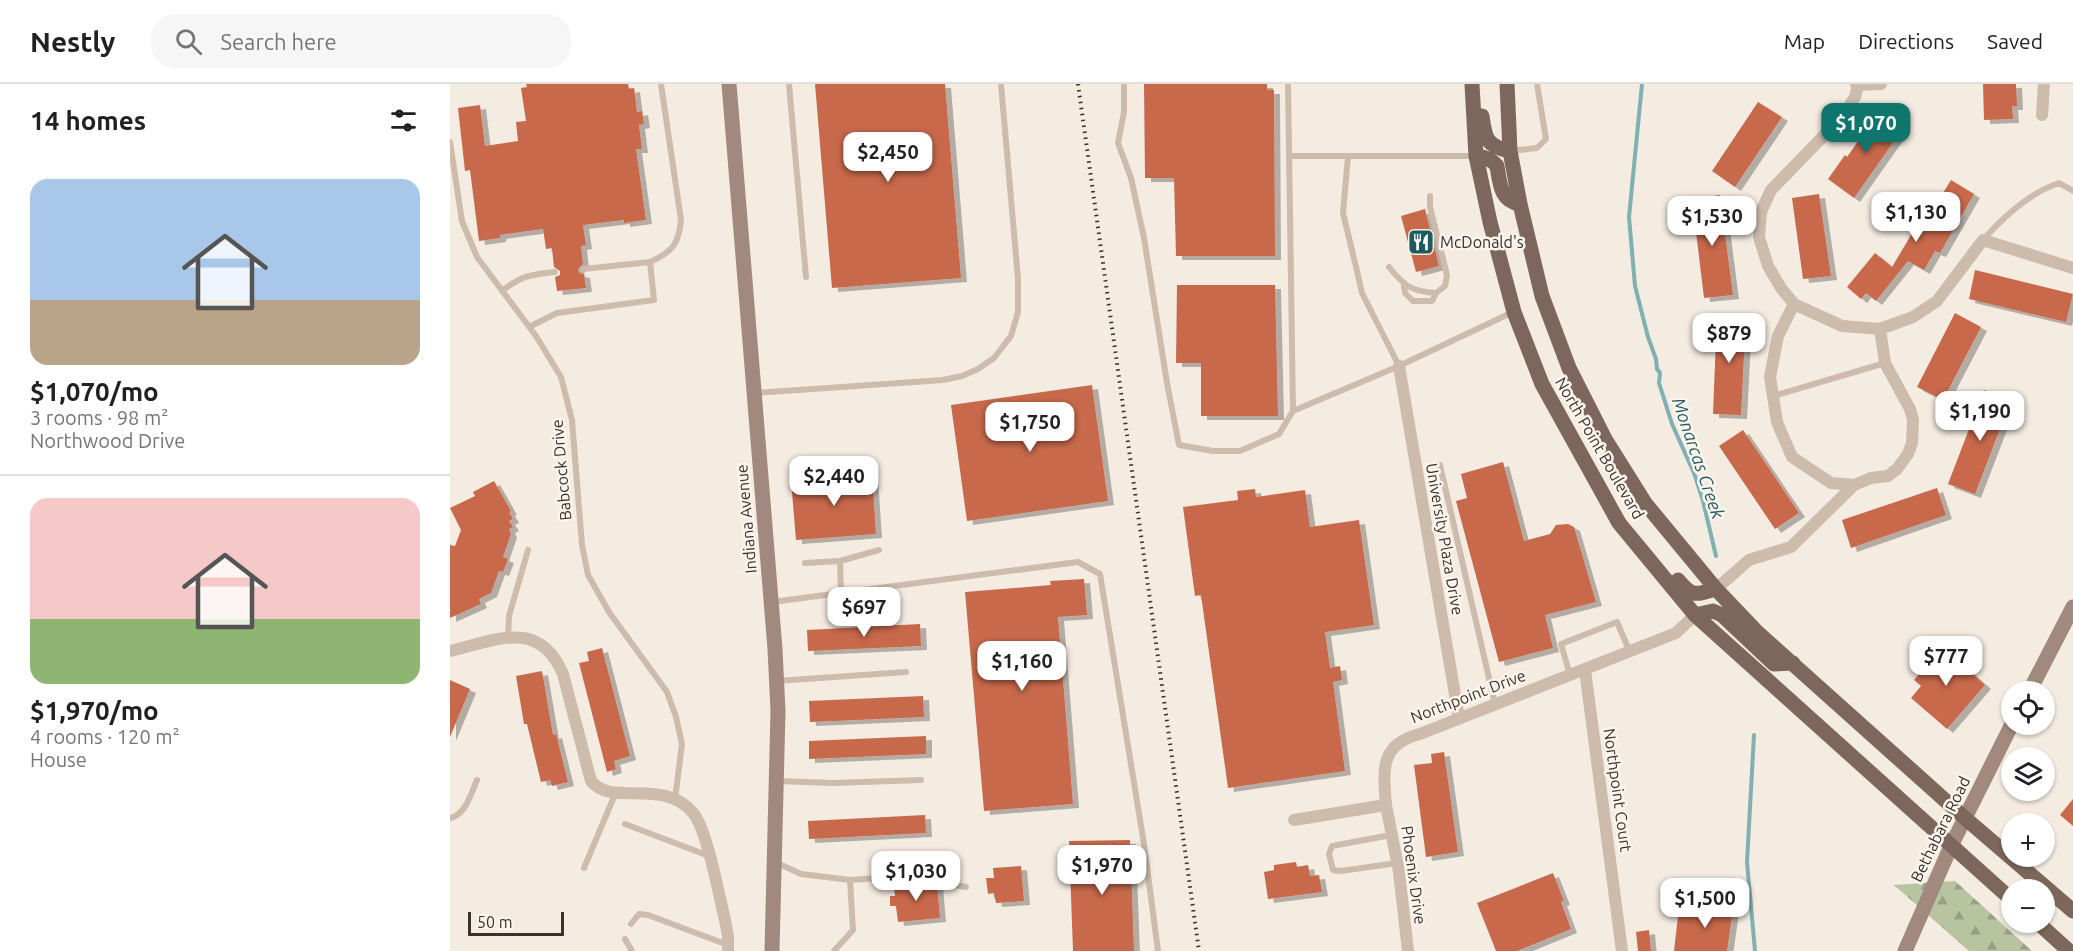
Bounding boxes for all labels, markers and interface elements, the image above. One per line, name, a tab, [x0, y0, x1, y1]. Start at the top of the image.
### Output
search box	[151, 14, 571, 68]
icon: search	[172, 25, 205, 58]
text: Nestly	[30, 26, 115, 57]
text: Search here	[220, 29, 337, 54]
text: Map	[1784, 29, 1825, 53]
text: Directions	[1858, 29, 1954, 53]
text: Saved	[1987, 29, 2043, 53]
pin: $1,070	[1817, 103, 1915, 154]
icon: filters	[387, 104, 420, 137]
text: 14 homes	[30, 106, 146, 135]
text: $1,070	[1835, 111, 1897, 134]
pin: $2,450	[839, 132, 937, 183]
text: $2,450	[857, 140, 919, 163]
pin: $1,130	[1867, 192, 1965, 243]
pin: $1,530	[1663, 196, 1761, 247]
text: $1,130	[1885, 200, 1947, 223]
text: $1,530	[1681, 204, 1743, 227]
icon: home	[171, 218, 279, 326]
restaurant icon: McDonald's	[1406, 227, 1436, 257]
place label: McDonald's	[1440, 233, 1524, 251]
pin: $879	[1693, 313, 1765, 364]
text: $879	[1706, 321, 1752, 344]
street label: North Point Boulevard	[1552, 374, 1648, 522]
text: $1,070/mo	[30, 377, 159, 406]
pin: $1,190	[1931, 391, 2029, 442]
water label: Monarcas Creek	[1669, 395, 1729, 522]
text: $1,190	[1949, 399, 2011, 422]
pin: $1,750	[981, 402, 1079, 453]
text: 3 rooms · 98 m²	[30, 406, 168, 429]
text: $1,750	[999, 410, 1061, 433]
street label: Babcock Drive	[548, 419, 574, 521]
text: Northwood Drive	[30, 429, 185, 452]
pin: $2,440	[785, 456, 883, 507]
street label: University Plaza Drive	[1423, 462, 1467, 616]
street label: Indiana Avenue	[732, 464, 760, 574]
text: $2,440	[803, 464, 865, 487]
icon: home	[171, 537, 279, 645]
pin: $697	[828, 587, 900, 638]
text: $697	[841, 595, 887, 618]
pin: $777	[1910, 636, 1982, 687]
pin: $1,160	[973, 641, 1071, 692]
text: $777	[1923, 644, 1969, 667]
text: $1,160	[991, 649, 1053, 672]
street label: Northpoint Drive	[1408, 666, 1528, 726]
map controls	[2001, 681, 2055, 933]
button: locate	[2001, 681, 2055, 735]
text: $1,970/mo	[30, 696, 159, 725]
text: 4 rooms · 120 m²	[30, 725, 180, 748]
street label: Northpoint Court	[1600, 727, 1636, 854]
button: layers	[2001, 747, 2055, 801]
text: House	[30, 748, 87, 771]
street label: Bethabara Road	[1907, 773, 1973, 885]
button: +	[2001, 813, 2055, 867]
street label: Phoenix Drive	[1398, 824, 1430, 926]
pin: $1,970	[1053, 845, 1151, 896]
pin: $1,030	[867, 851, 965, 902]
text: $1,970	[1071, 853, 1133, 876]
text: $1,030	[885, 859, 947, 882]
pin: $1,500	[1656, 878, 1754, 929]
button: −	[2001, 879, 2055, 933]
text: $1,500	[1674, 886, 1736, 909]
scale bar	[468, 909, 564, 936]
text: 50 m	[477, 913, 513, 931]

